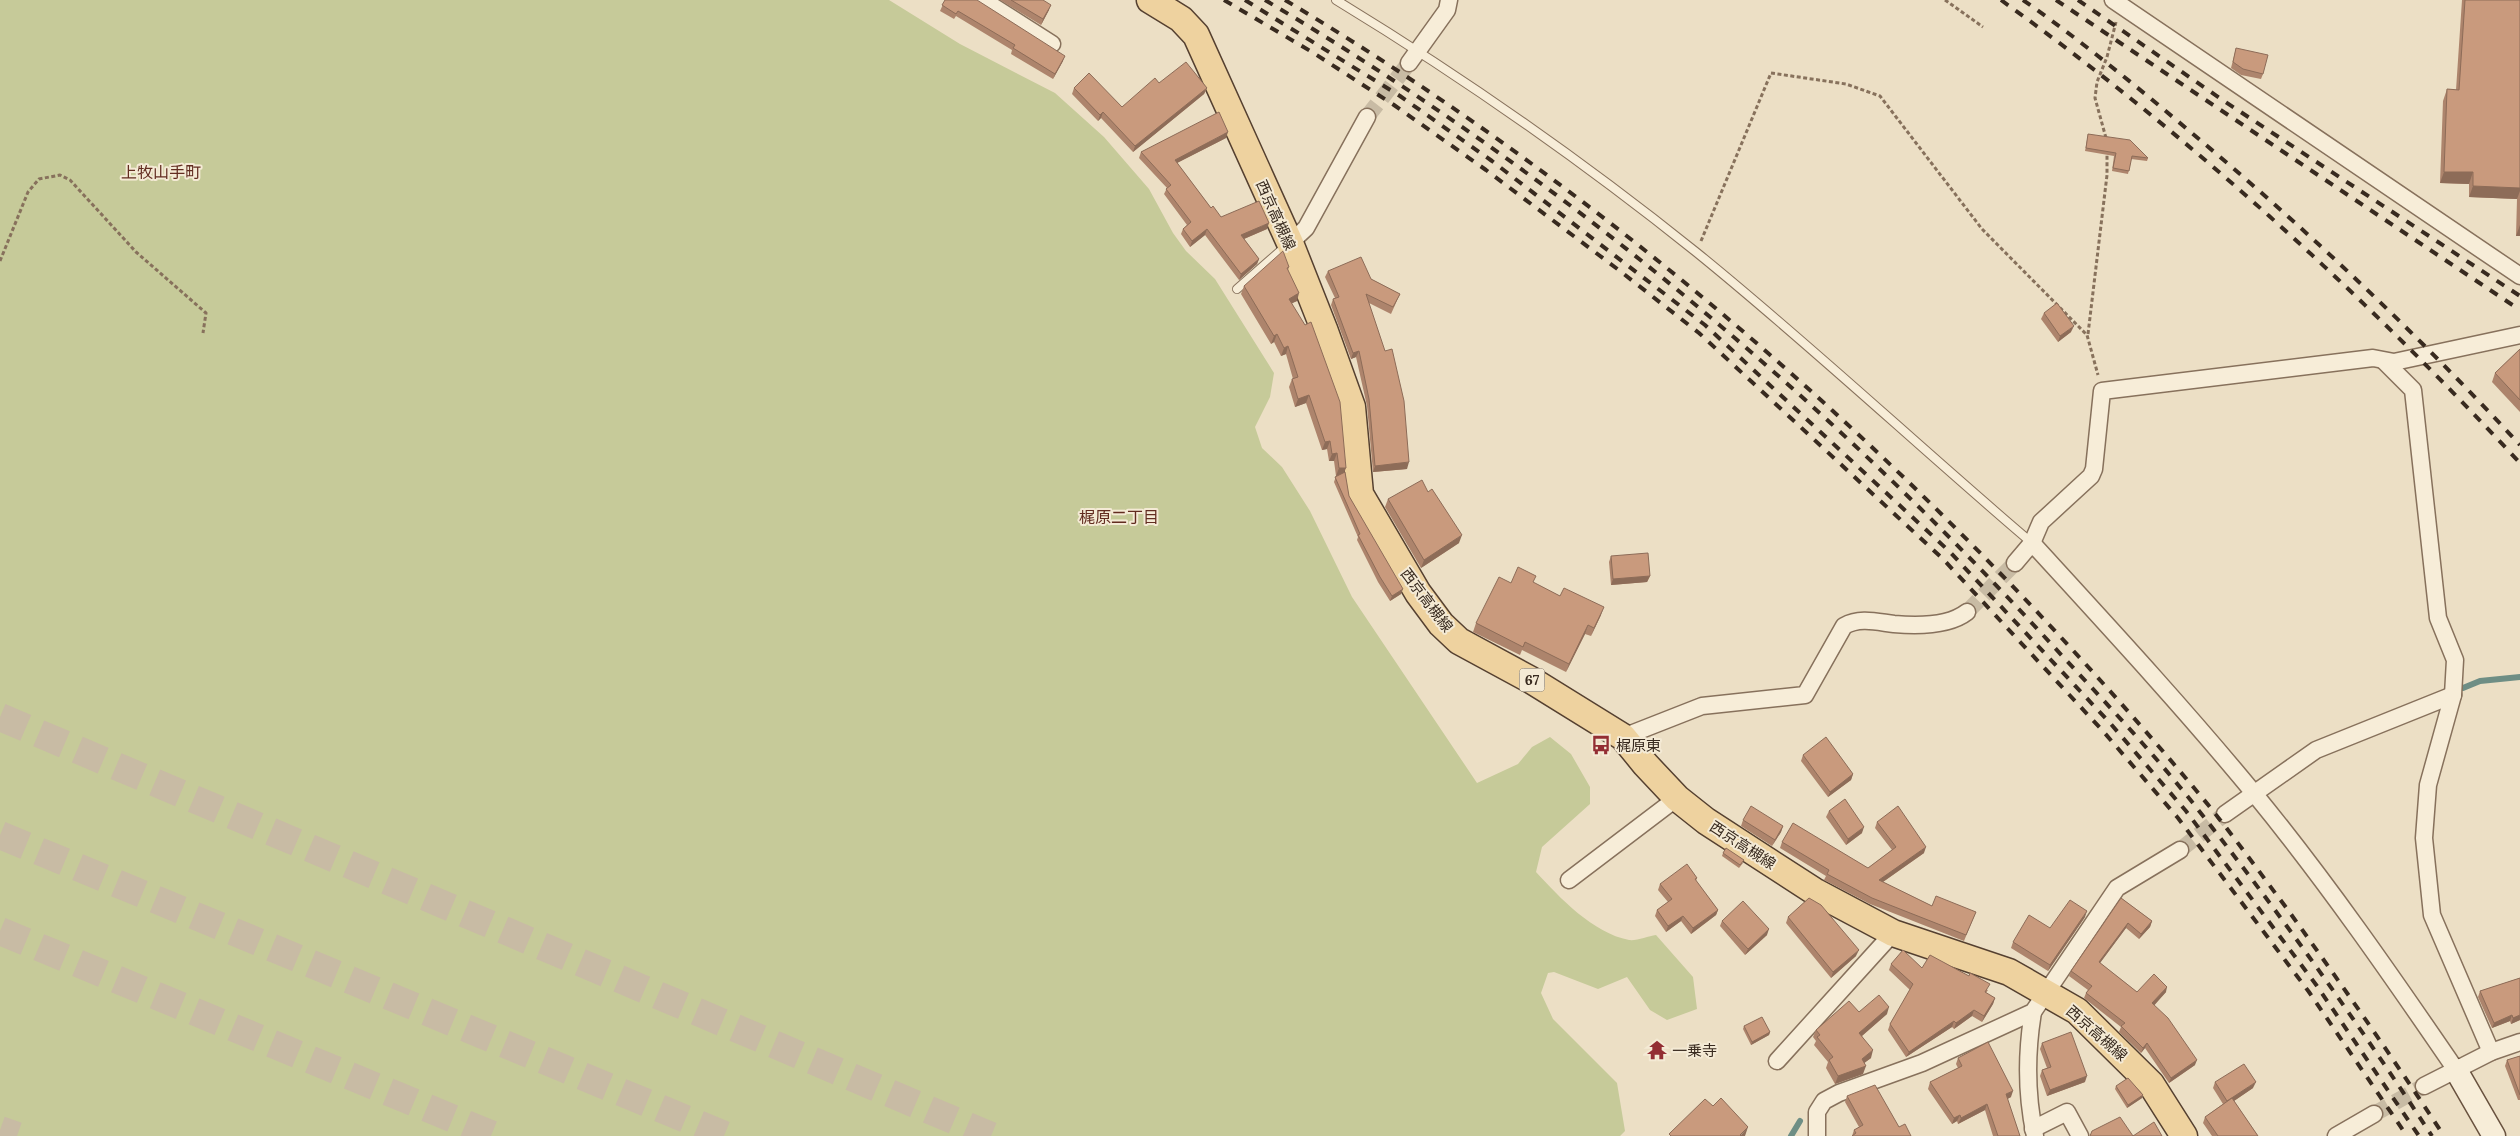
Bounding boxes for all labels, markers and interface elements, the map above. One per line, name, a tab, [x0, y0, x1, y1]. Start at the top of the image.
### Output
district label: 上牧山手町	[121, 162, 201, 182]
street label: 西京高槻線	[1252, 177, 1300, 253]
district label: 梶原二丁目	[1079, 507, 1159, 527]
street label: 西京高槻線	[1397, 564, 1457, 636]
road number: 67	[1520, 668, 1544, 692]
bus stop icon: 梶原東	[1590, 734, 1612, 756]
place label: 梶原東	[1616, 736, 1661, 755]
street label: 西京高槻線	[1706, 817, 1780, 873]
street label: 西京高槻線	[2062, 1001, 2132, 1065]
temple icon: 一乗寺	[1646, 1039, 1668, 1061]
place label: 一乗寺	[1672, 1041, 1717, 1060]

